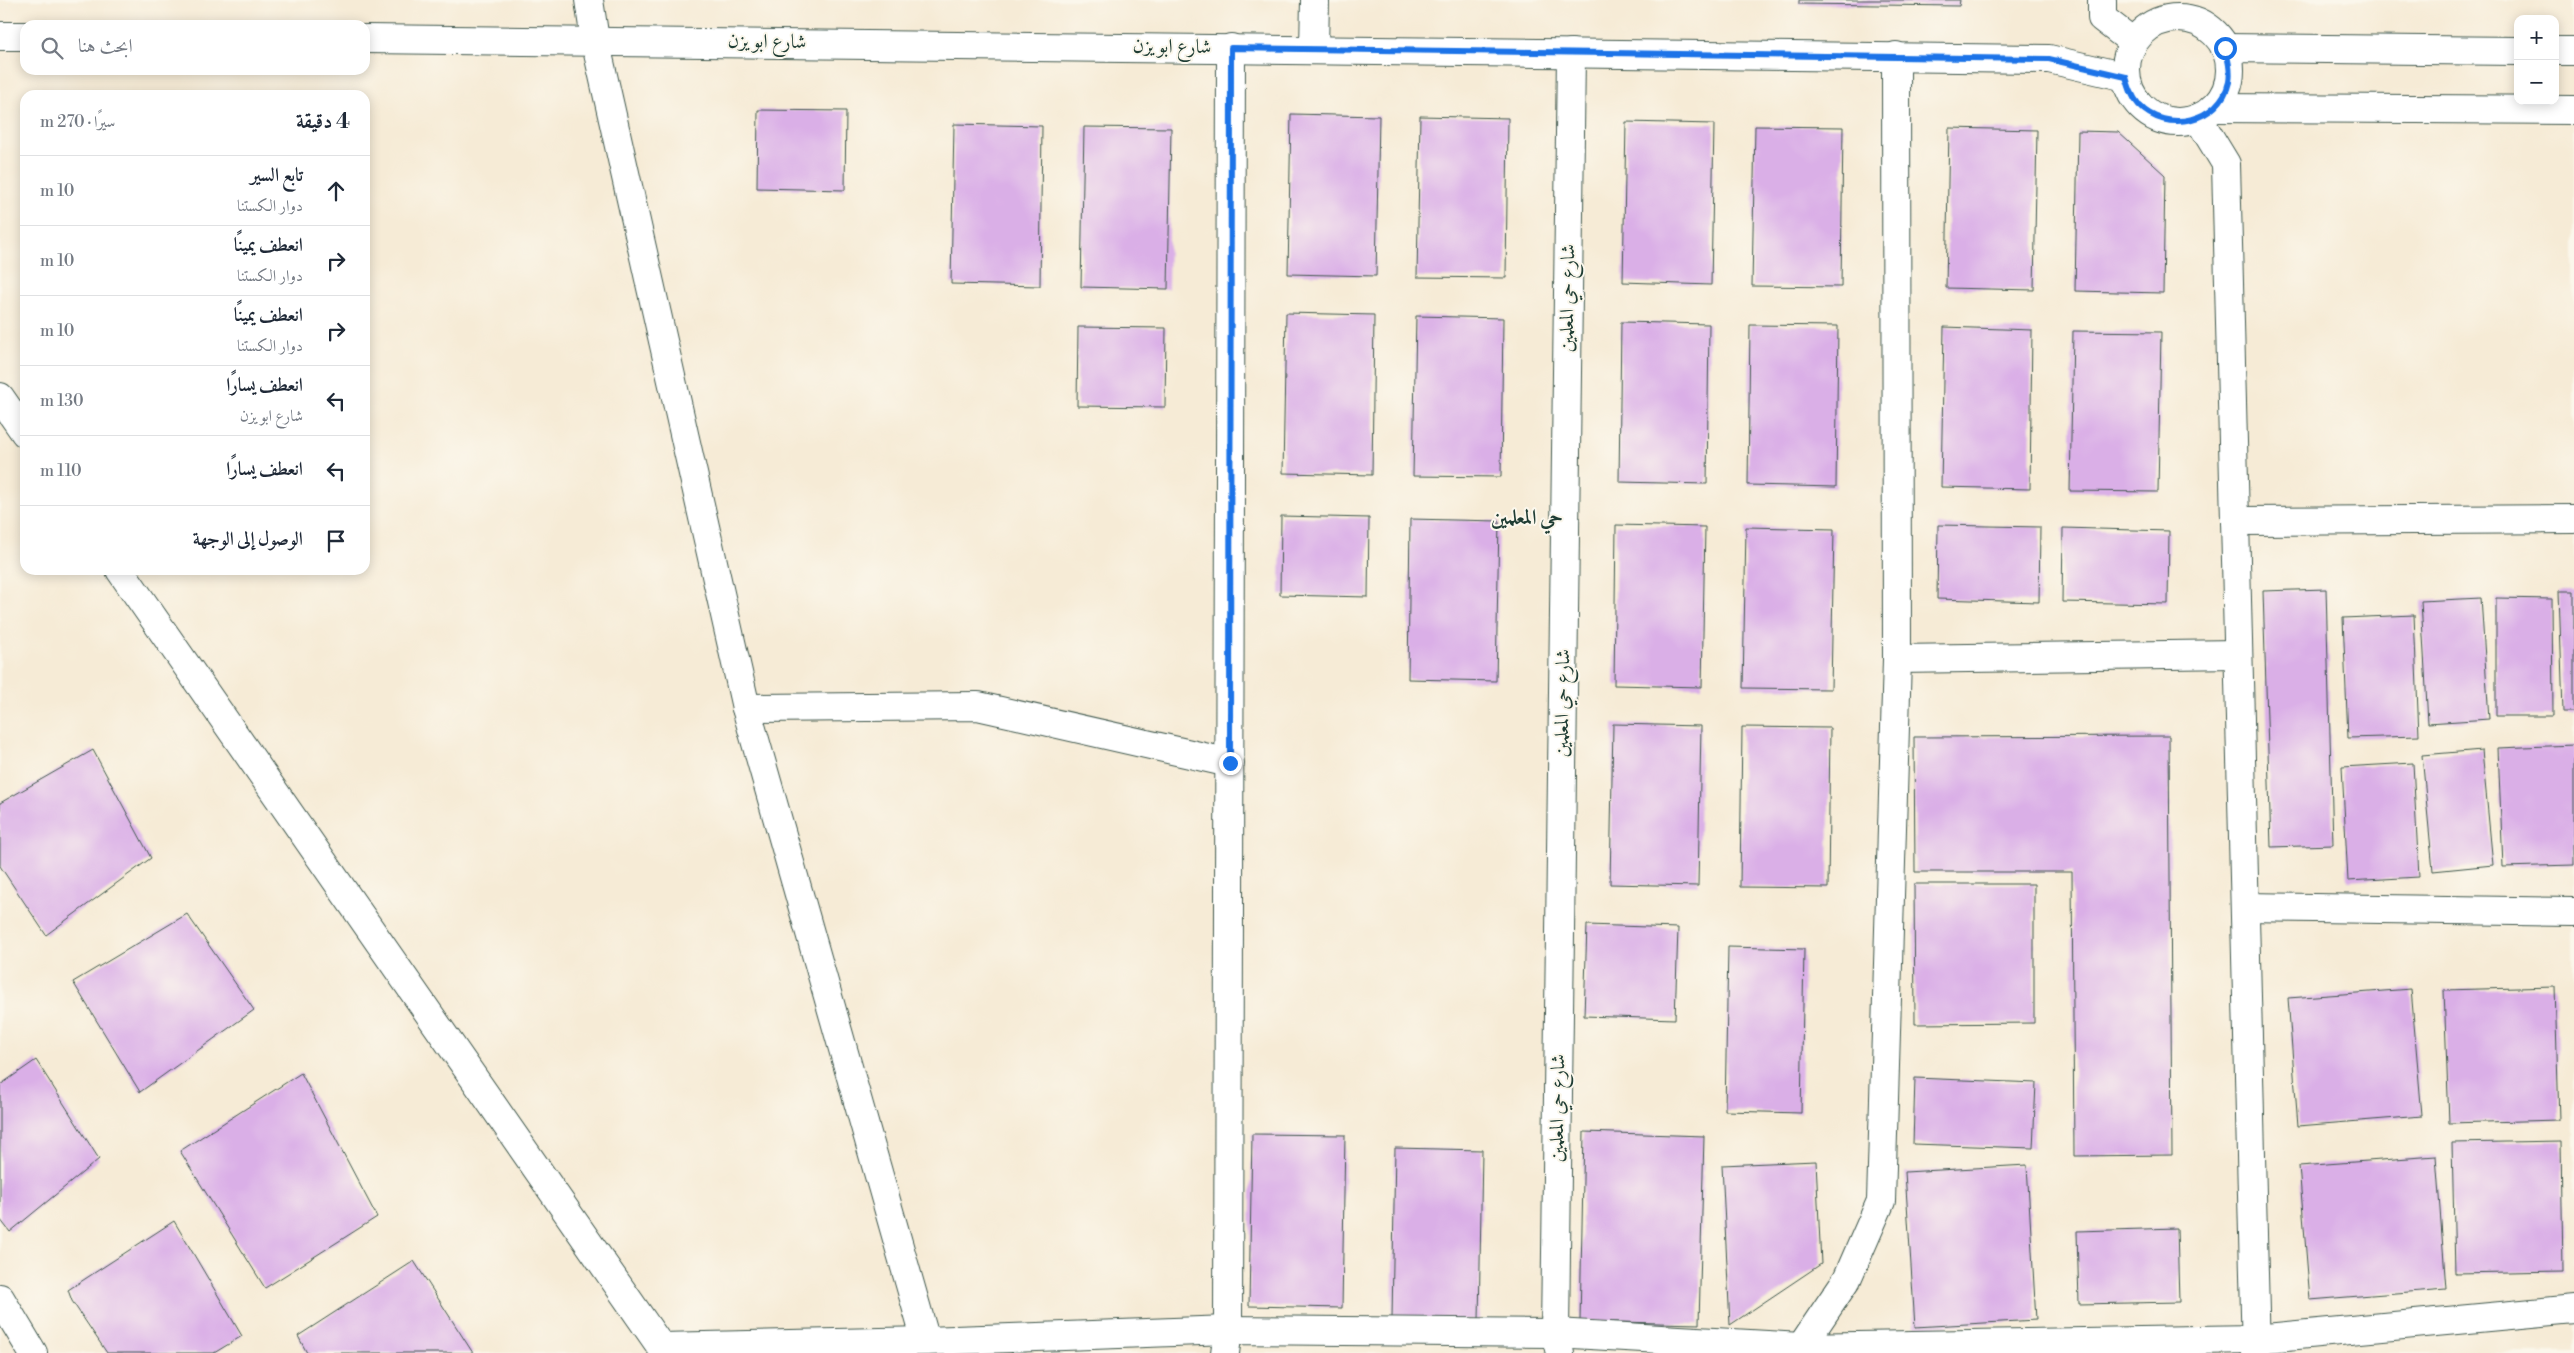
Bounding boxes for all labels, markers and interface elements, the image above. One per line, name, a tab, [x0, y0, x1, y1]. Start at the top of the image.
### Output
map controls	[2514, 15, 2559, 105]
button: +	[2514, 15, 2559, 60]
search box	[20, 20, 370, 75]
street label: شارع ابو يزن	[727, 29, 807, 59]
icon: search	[38, 34, 66, 62]
text: ابحث هنا	[78, 34, 133, 58]
street label: شارع ابو يزن	[1132, 34, 1212, 64]
route start	[2214, 37, 2237, 60]
button: −	[2514, 60, 2559, 105]
text: 4 دقيقة	[296, 109, 350, 135]
text: سيرًا · 270 m	[40, 112, 115, 132]
text: تابع السير	[250, 163, 303, 187]
icon: ahead	[322, 177, 350, 205]
text: 10 m	[40, 181, 74, 201]
text: دوار الكستنا	[237, 196, 303, 216]
text: انعطف يمينًا	[234, 233, 303, 257]
street label: شارع حي المعلمين	[1555, 244, 1585, 352]
icon: right	[322, 247, 350, 275]
text: 10 m	[40, 251, 74, 271]
text: دوار الكستنا	[237, 266, 303, 286]
text: انعطف يمينًا	[234, 303, 303, 327]
icon: right	[322, 317, 350, 345]
text: 10 m	[40, 321, 74, 341]
text: دوار الكستنا	[237, 336, 303, 356]
text: انعطف يسارًا	[226, 373, 303, 397]
icon: left	[322, 387, 350, 415]
text: 130 m	[40, 391, 84, 411]
text: شارع ابو يزن	[240, 406, 303, 426]
text: انعطف يسارًا	[226, 457, 303, 481]
icon: left	[322, 457, 350, 485]
text: 110 m	[40, 461, 82, 481]
district label: حي المعلمين	[1491, 505, 1563, 535]
text: الوصول إلى الوجهة	[193, 527, 303, 551]
icon: arrive	[322, 527, 350, 555]
street label: شارع حي المعلمين	[1550, 649, 1580, 757]
route end	[1219, 752, 1242, 775]
street label: شارع حي المعلمين	[1545, 1054, 1575, 1162]

